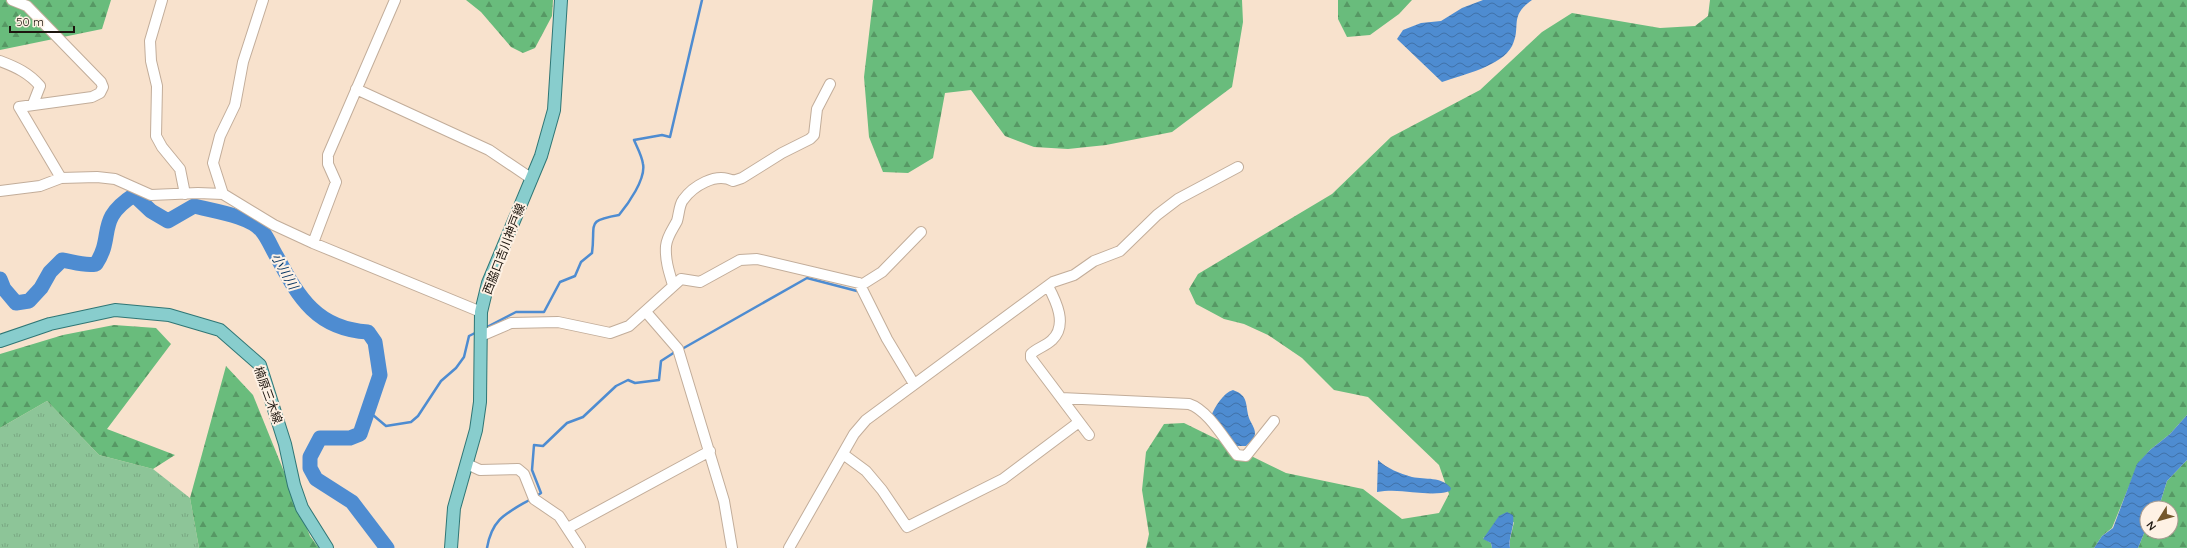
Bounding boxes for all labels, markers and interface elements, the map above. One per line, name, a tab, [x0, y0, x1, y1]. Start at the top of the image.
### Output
scale bar	[10, 8, 74, 34]
text: 50 m	[16, 14, 44, 29]
street label: 西脇口吉川神戸線	[479, 201, 528, 296]
water label: 小川川	[268, 250, 303, 294]
street label: 楠原三木線	[251, 364, 286, 426]
north arrow	[2139, 500, 2179, 540]
text: N	[2143, 519, 2159, 533]

